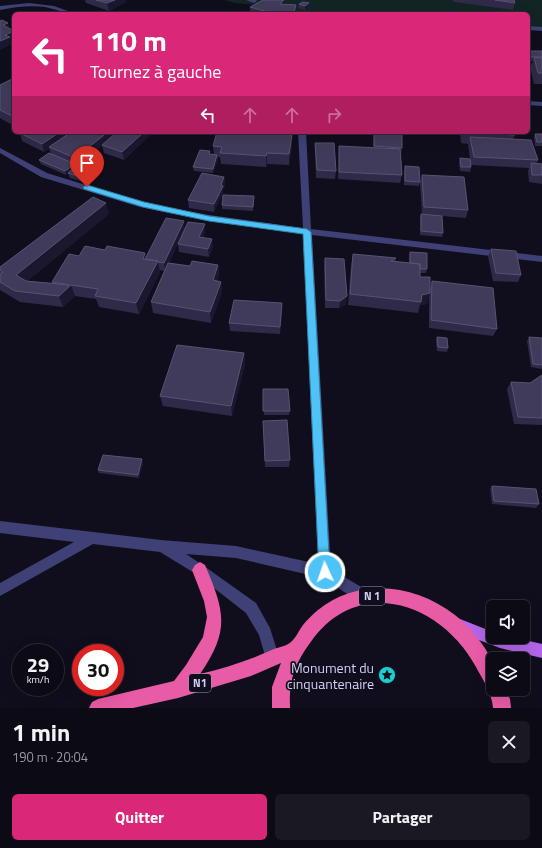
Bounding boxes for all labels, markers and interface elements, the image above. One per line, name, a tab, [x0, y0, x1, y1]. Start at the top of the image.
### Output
text: 110 m	[90, 19, 167, 62]
icon: left	[24, 28, 76, 80]
text: Tournez à gauche	[90, 58, 221, 85]
icon: left	[197, 104, 219, 126]
icon: ahead	[239, 104, 261, 126]
icon: ahead	[281, 104, 303, 126]
icon: right	[323, 104, 345, 126]
pin	[70, 146, 104, 187]
icon: arrive	[76, 152, 98, 174]
position arrow	[304, 551, 346, 593]
road number: N 1	[359, 587, 385, 605]
map controls	[486, 600, 530, 696]
button: sound	[486, 600, 530, 644]
speed limit sign: 30	[72, 644, 124, 696]
text: 29	[27, 649, 49, 680]
button: layers	[486, 652, 530, 696]
place label: Monument du cinquantenaire	[287, 657, 374, 694]
place icon: Monument du cinquantenaire	[377, 665, 397, 685]
text: km/h	[27, 672, 49, 687]
road number: N1	[189, 674, 211, 692]
text: 1 min	[12, 714, 70, 750]
button: close	[488, 721, 530, 763]
text: 190 m · 20:04	[12, 747, 88, 767]
button: Quitter	[12, 794, 267, 840]
button: Partager	[275, 794, 530, 840]

